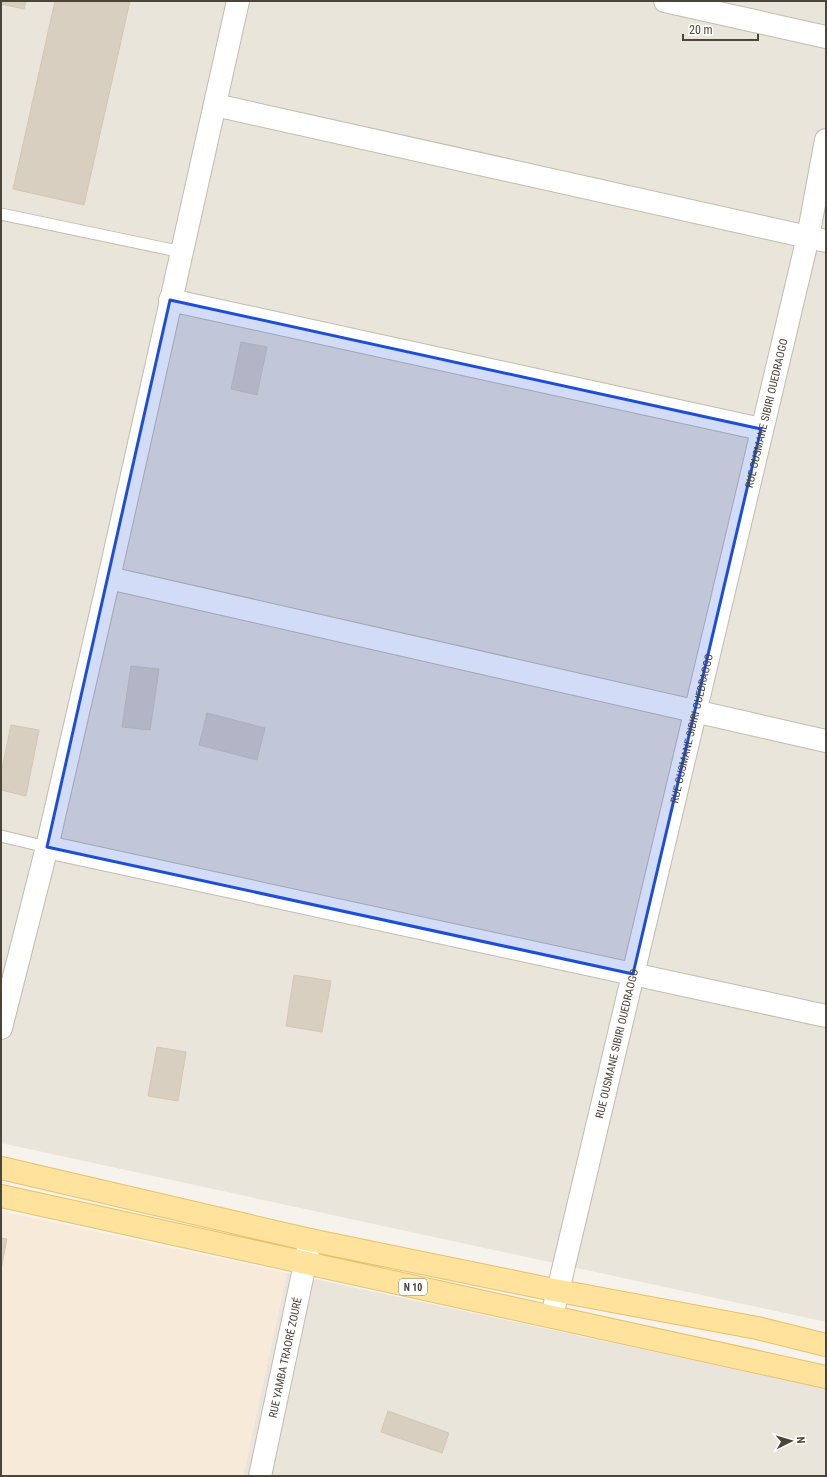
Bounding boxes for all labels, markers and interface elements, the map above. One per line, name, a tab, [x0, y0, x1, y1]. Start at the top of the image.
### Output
scale bar	[683, 16, 758, 42]
text: 20 m	[689, 23, 713, 37]
street label: RUE OUSMANE SIBIRI OUEDRAOGO	[742, 337, 790, 489]
street label: RUE OUSMANE SIBIRI OUEDRAOGO	[667, 652, 715, 804]
street label: RUE OUSMANE SIBIRI OUEDRAOGO	[593, 968, 641, 1119]
road number: N 10	[399, 1279, 427, 1295]
street label: RUE YAMBA TRAORÉ ZOURÉ	[266, 1296, 304, 1419]
north arrow	[771, 1421, 811, 1461]
text: N	[794, 1436, 807, 1444]

